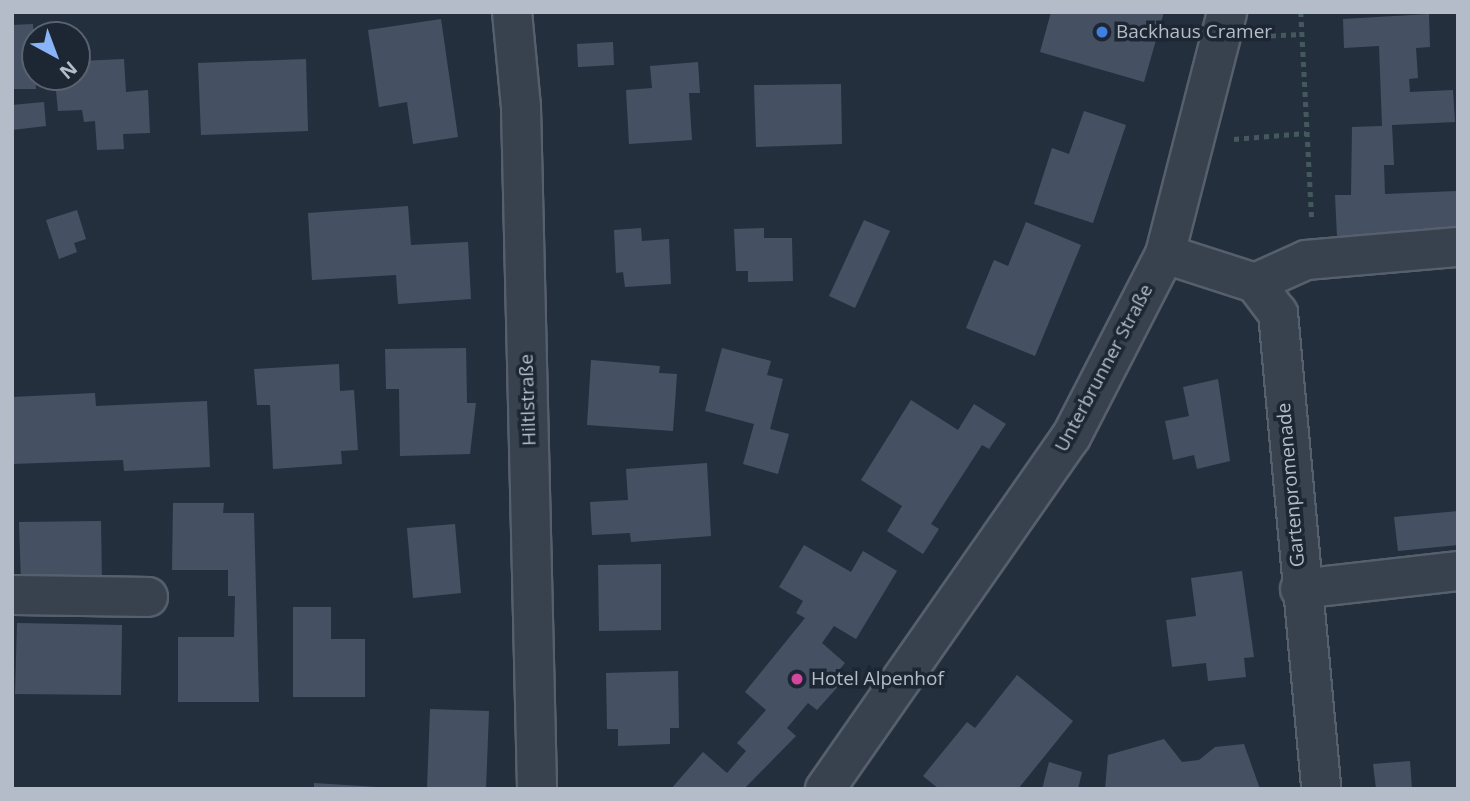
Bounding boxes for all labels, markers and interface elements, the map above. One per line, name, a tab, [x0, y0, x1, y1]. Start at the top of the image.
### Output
north arrow	[21, 21, 91, 91]
place label: Backhaus Cramer	[1116, 21, 1272, 43]
marker: Backhaus Cramer	[1094, 24, 1110, 40]
text: N	[54, 55, 83, 85]
street label: Unterbrunner Straße	[1050, 280, 1158, 456]
street label: Hiltlstraße	[515, 354, 541, 446]
street label: Gartenpromenade	[1272, 402, 1310, 568]
place label: Hotel Alpenhof	[811, 668, 944, 690]
marker: Hotel Alpenhof	[789, 671, 805, 687]

